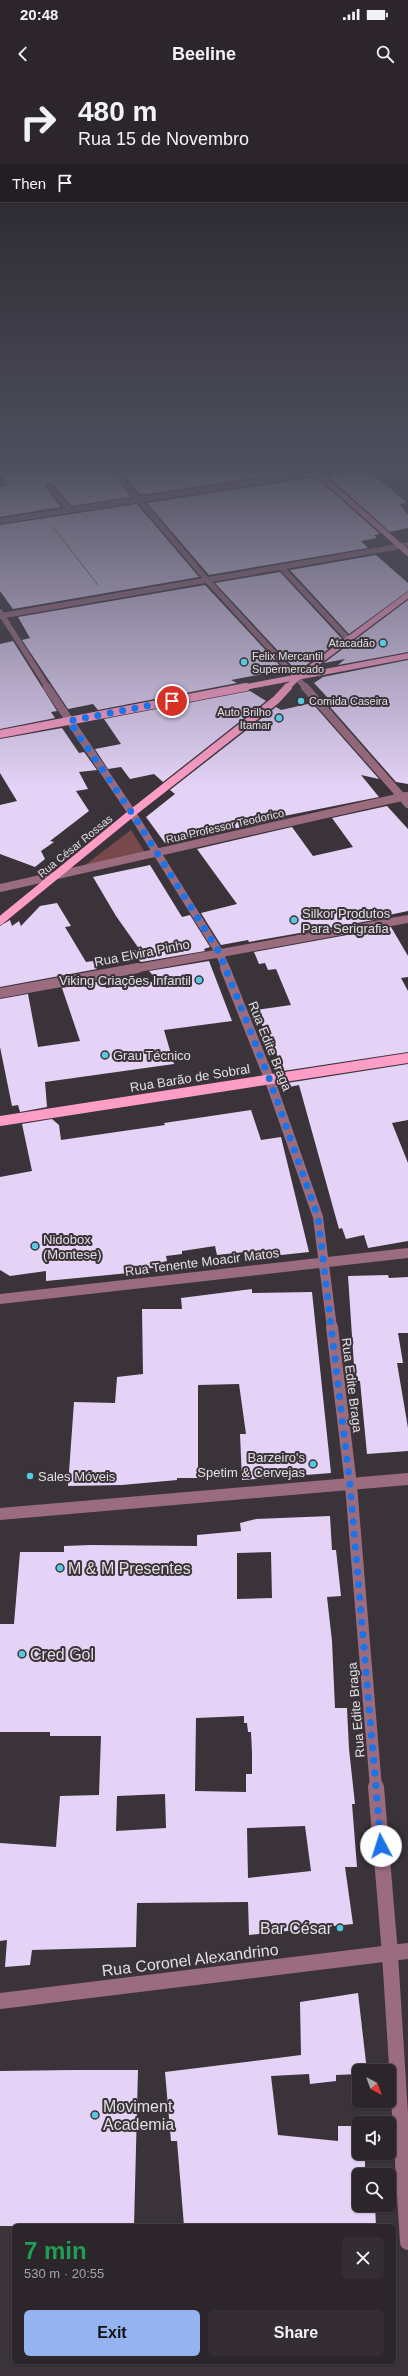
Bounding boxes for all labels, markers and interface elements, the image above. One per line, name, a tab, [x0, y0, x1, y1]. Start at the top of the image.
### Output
text: 20:48	[20, 6, 58, 23]
icon: back	[12, 43, 34, 65]
icon: search	[374, 43, 396, 65]
text: Beeline	[172, 44, 236, 64]
icon: right	[12, 96, 64, 148]
text: 480 m	[78, 96, 157, 127]
text: Rua 15 de Novembro	[78, 129, 249, 149]
icon: arrive	[54, 172, 76, 194]
text: Then	[12, 175, 46, 192]
place label: Atacadão	[329, 637, 375, 649]
marker: Atacadão	[378, 638, 388, 648]
place label: Felix Mercantil Supermercado	[252, 650, 324, 675]
marker: Felix Mercantil Supermercado	[239, 657, 249, 667]
pin	[155, 684, 189, 718]
icon: arrive	[161, 690, 183, 712]
place label: Comida Caseira	[309, 695, 389, 707]
marker: Comida Caseira	[296, 696, 306, 706]
place label: Auto Brilho Itamar	[217, 706, 271, 731]
marker: Auto Brilho Itamar	[274, 713, 284, 723]
street label: Rua Professor Teodorico	[165, 807, 285, 845]
street label: Rua César Rossas	[35, 812, 115, 880]
place label: Silkor Produtos Para Serigrafia	[302, 906, 391, 936]
marker: Silkor Produtos Para Serigrafia	[289, 915, 299, 925]
street label: Rua Elvira Pinho	[93, 936, 191, 970]
place label: Viking Criações Infantil	[59, 973, 191, 988]
marker: Viking Criações Infantil	[194, 975, 204, 985]
street label: Rua Edite Braga	[245, 999, 295, 1094]
place label: Grau Técnico	[113, 1048, 191, 1063]
marker: Grau Técnico	[100, 1050, 110, 1060]
street label: Rua Barão de Sobral	[129, 1061, 251, 1095]
place label: Nidobox (Montese)	[43, 1232, 102, 1262]
marker: Nidobox (Montese)	[30, 1241, 40, 1251]
street label: Rua Tenente Moacir Matos	[124, 1245, 280, 1279]
street label: Rua Edite Braga	[339, 1337, 365, 1434]
place label: Barzeiro's Spetim & Cervejas	[197, 1450, 305, 1480]
marker: Barzeiro's Spetim & Cervejas	[308, 1459, 318, 1469]
place label: Sales Móveis	[38, 1469, 116, 1484]
marker: Sales Móveis	[25, 1471, 35, 1481]
place label: M & M Presentes	[68, 1560, 191, 1577]
marker: M & M Presentes	[55, 1563, 65, 1573]
place label: Cred Gol	[30, 1646, 94, 1663]
marker: Cred Gol	[17, 1649, 27, 1659]
street label: Rua Edite Braga	[344, 1661, 368, 1758]
position arrow	[360, 1825, 402, 1867]
place label: Bar César	[260, 1920, 333, 1937]
marker: Bar César	[335, 1923, 345, 1933]
street label: Rua Coronel Alexandrino	[101, 1941, 279, 1979]
north arrow	[352, 2064, 396, 2108]
map controls	[352, 2064, 396, 2212]
place label: Moviment Academia	[103, 2098, 174, 2133]
marker: Moviment Academia	[90, 2110, 100, 2120]
button: sound	[352, 2116, 396, 2160]
button: search	[352, 2168, 396, 2212]
text: 7 min	[24, 2237, 87, 2264]
button: close	[342, 2237, 384, 2279]
text: 530 m · 20:55	[24, 2266, 104, 2281]
button: Exit	[24, 2310, 200, 2356]
button: Share	[208, 2310, 384, 2356]

